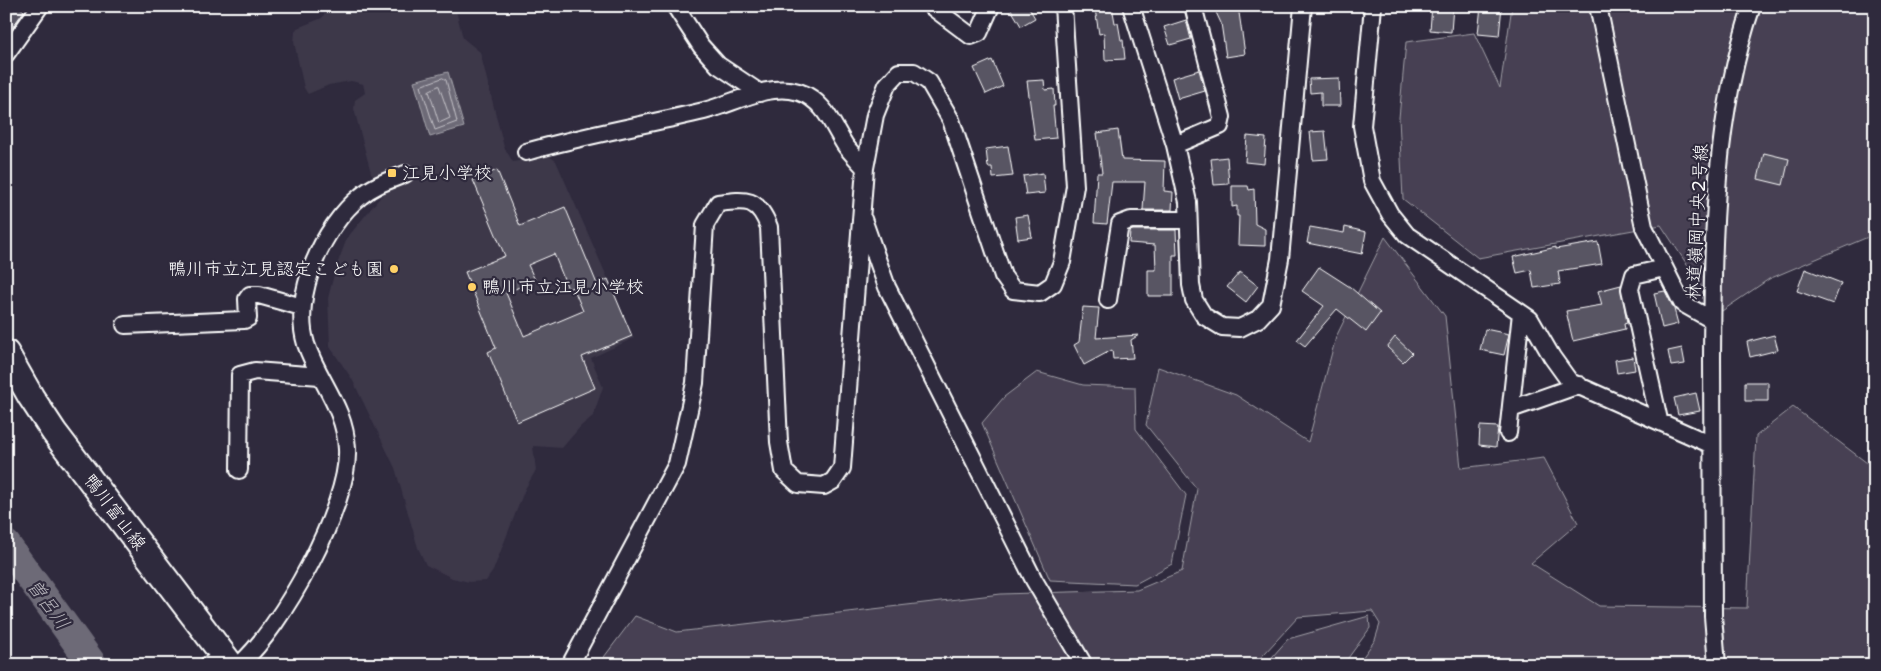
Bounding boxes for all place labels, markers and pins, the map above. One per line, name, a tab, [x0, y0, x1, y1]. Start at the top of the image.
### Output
place label: 江見小学校	[402, 161, 492, 185]
marker: 江見小学校	[386, 167, 398, 179]
place label: 鴨川市立江見認定こども園	[168, 257, 384, 281]
marker: 鴨川市立江見認定こども園	[388, 263, 400, 275]
place label: 鴨川市立江見小学校	[482, 275, 644, 299]
marker: 鴨川市立江見小学校	[466, 281, 478, 293]

